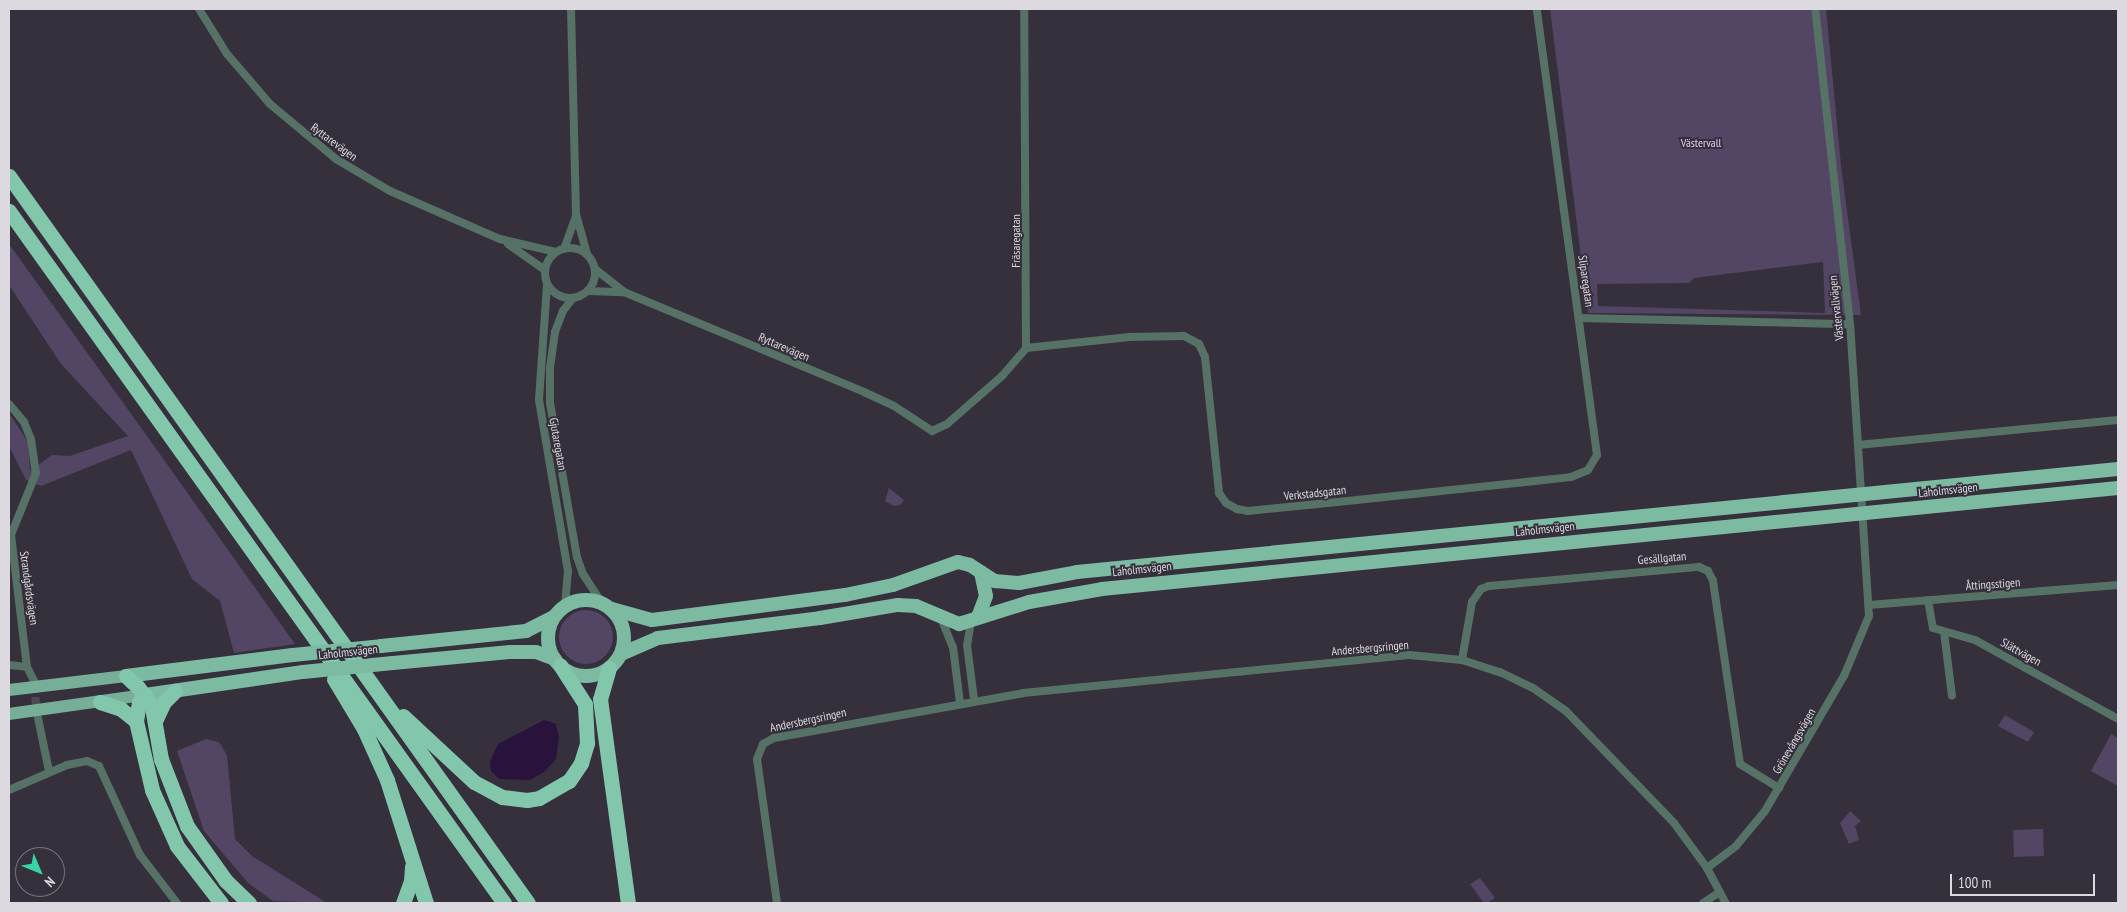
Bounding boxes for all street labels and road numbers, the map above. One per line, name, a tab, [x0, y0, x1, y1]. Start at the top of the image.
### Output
street label: Ryttarevägen	[308, 120, 360, 164]
street label: Fräsaregatan	[1009, 214, 1023, 268]
street label: Sliparegatan	[1575, 254, 1597, 308]
street label: Västervallvägen	[1825, 275, 1847, 341]
street label: Ryttarevägen	[756, 330, 812, 364]
street label: Gjutaregatan	[546, 417, 570, 471]
street label: Laholmsvägen	[1918, 480, 1978, 500]
street label: Verkstadsgatan	[1283, 483, 1347, 503]
street label: Laholmsvägen	[1515, 519, 1575, 539]
street label: Gesällgatan	[1637, 549, 1687, 567]
street label: Strandgårdsvägen	[17, 550, 41, 626]
street label: Laholmsvägen	[1112, 559, 1172, 579]
street label: Åttingsstigen	[1965, 575, 2021, 593]
street label: Slättvägen	[1998, 635, 2044, 669]
street label: Andersbergsringen	[1331, 637, 1409, 659]
street label: Laholmsvägen	[318, 642, 378, 662]
street label: Andersbergsringen	[769, 705, 847, 735]
street label: Grönevångsvägen	[1769, 706, 1819, 776]

